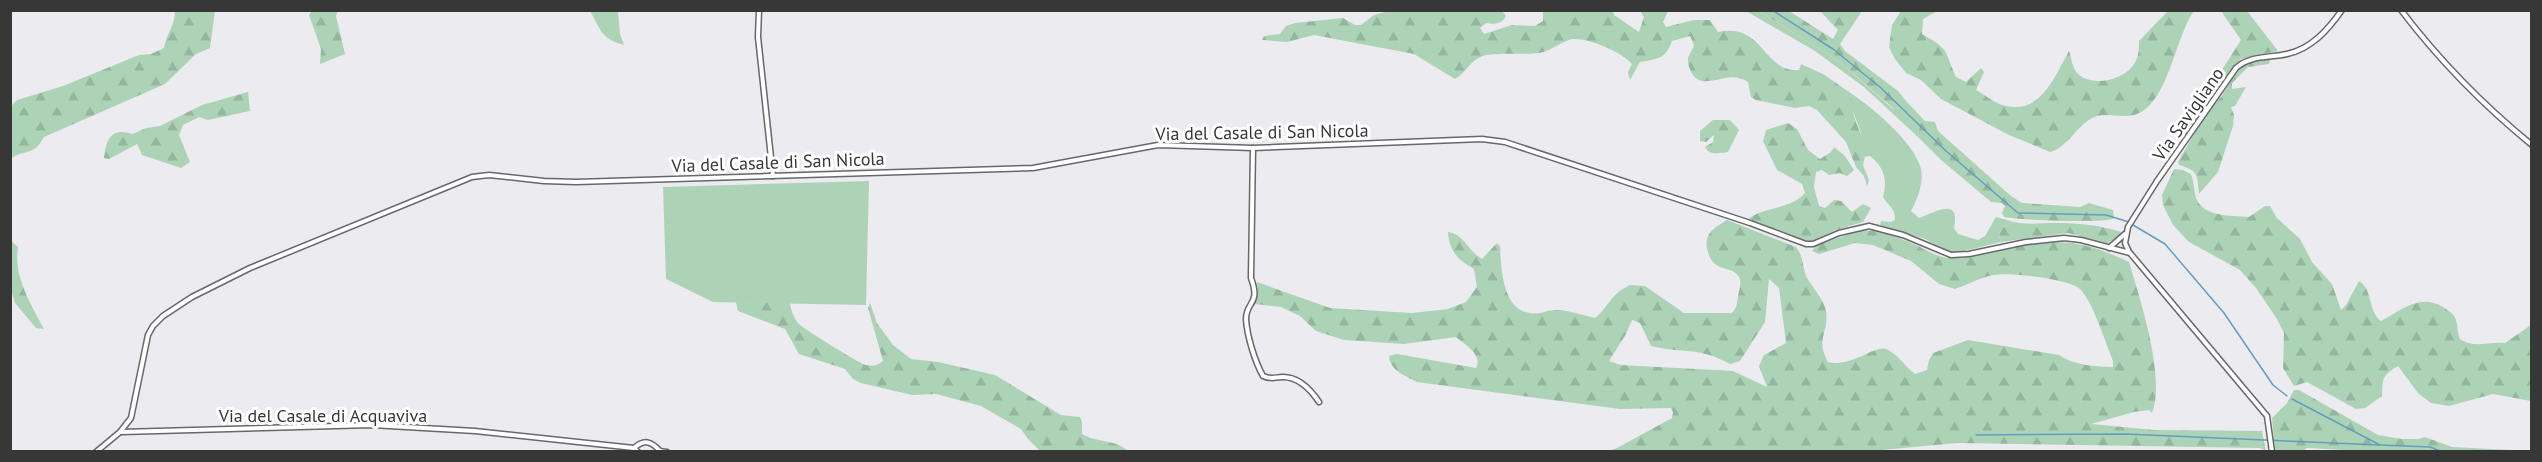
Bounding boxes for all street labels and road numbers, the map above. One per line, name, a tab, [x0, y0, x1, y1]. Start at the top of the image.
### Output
street label: Via Savigliano	[2147, 63, 2229, 166]
street label: Via del Casale di San Nicola	[1154, 119, 1369, 145]
street label: Via del Casale di San Nicola	[670, 147, 885, 177]
street label: Via del Casale di Acquaviva	[218, 404, 427, 427]

